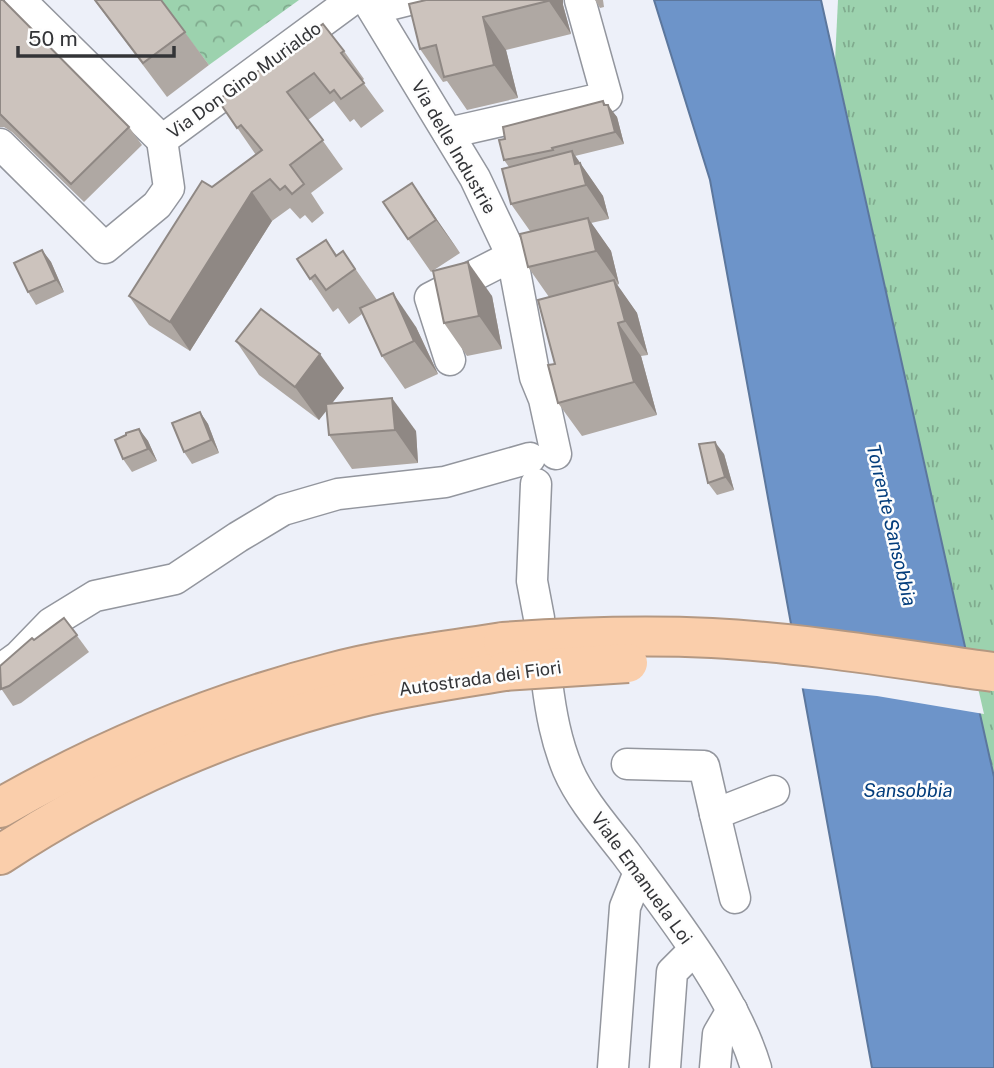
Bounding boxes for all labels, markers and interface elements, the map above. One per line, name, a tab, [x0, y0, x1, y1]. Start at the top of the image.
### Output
scale bar	[18, 14, 173, 58]
street label: Via Don Gino Murialdo	[163, 17, 325, 143]
text: 50 m	[28, 26, 78, 51]
street label: Via delle Industrie	[407, 77, 501, 217]
water label: Torrente Sansobbia	[863, 442, 921, 608]
street label: Autostrada dei Fiori	[397, 656, 563, 700]
water label: Sansobbia	[863, 779, 953, 801]
street label: Viale Emanuela Loi	[587, 808, 697, 948]

